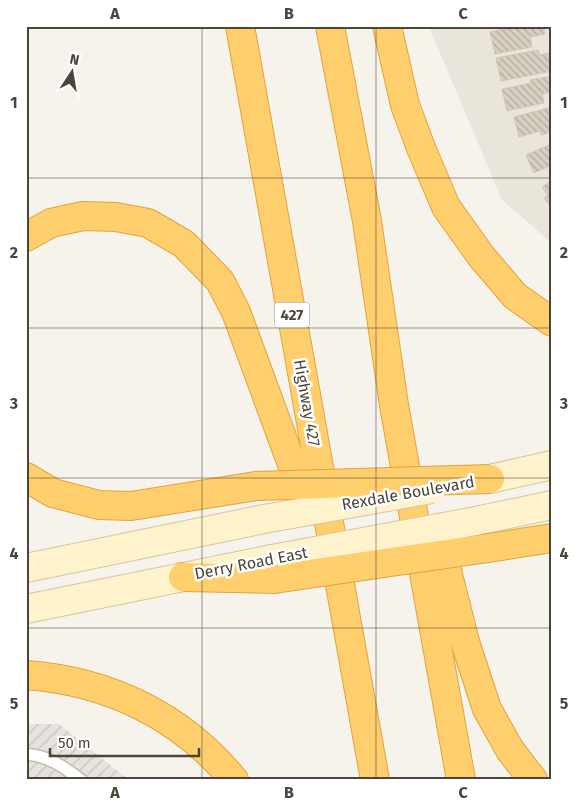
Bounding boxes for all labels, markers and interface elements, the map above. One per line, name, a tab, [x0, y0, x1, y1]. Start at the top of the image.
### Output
text: A	[109, 4, 120, 23]
text: B	[284, 4, 294, 23]
text: C	[458, 4, 468, 23]
north arrow	[48, 48, 98, 98]
text: N	[68, 50, 81, 69]
text: 1	[10, 93, 18, 112]
text: 1	[560, 93, 568, 112]
text: 2	[10, 243, 18, 262]
text: 2	[560, 243, 568, 262]
road number: 427	[274, 302, 310, 328]
street label: Highway 427	[290, 358, 324, 448]
text: 3	[9, 394, 18, 413]
text: 3	[559, 394, 568, 413]
street label: Rexdale Boulevard	[340, 472, 476, 514]
street label: Derry Road East	[193, 543, 309, 583]
text: 4	[9, 544, 19, 563]
text: 4	[559, 544, 569, 563]
text: 5	[10, 694, 19, 713]
text: 5	[560, 694, 569, 713]
scale bar	[50, 726, 199, 758]
text: 50 m	[58, 734, 91, 752]
text: A	[109, 783, 120, 802]
text: B	[284, 783, 294, 802]
text: C	[458, 783, 468, 802]

